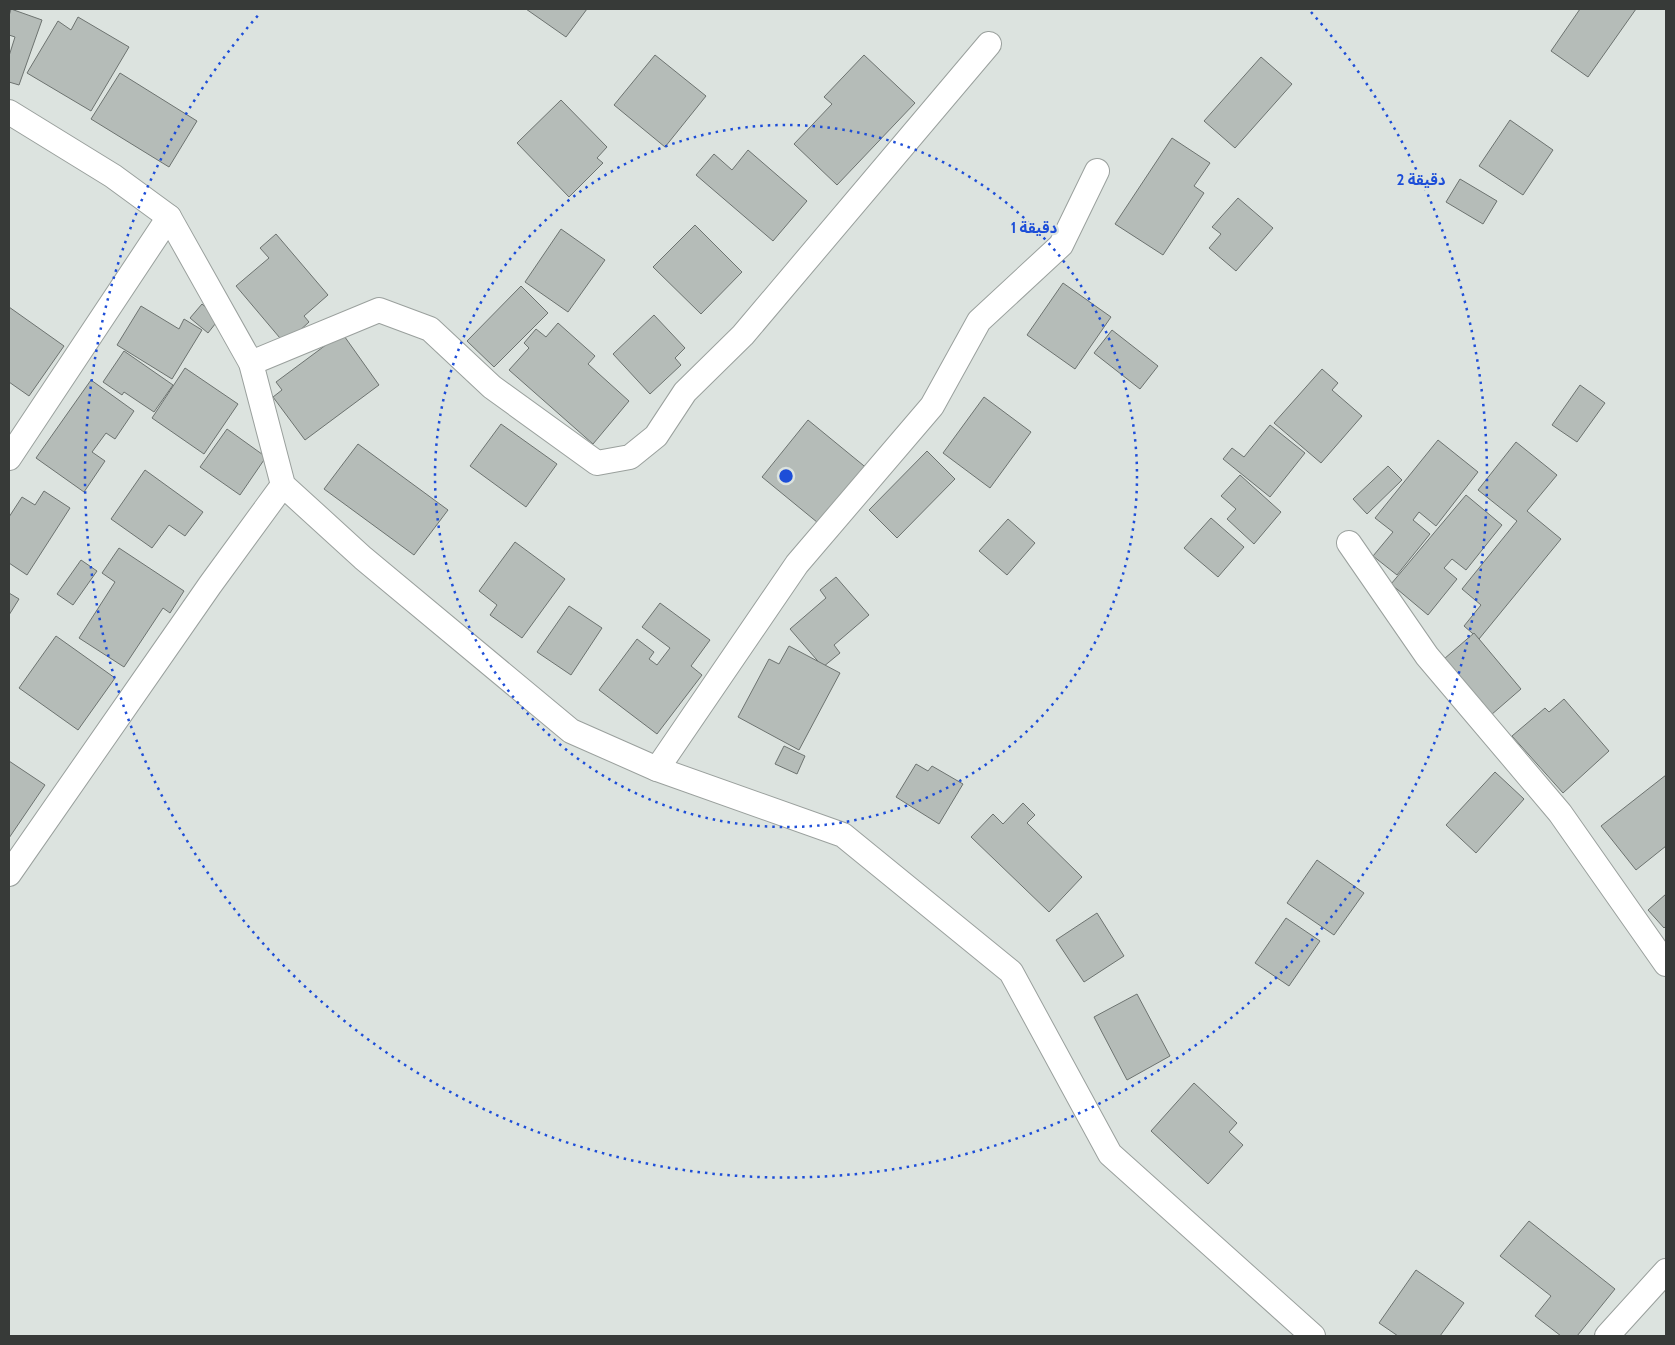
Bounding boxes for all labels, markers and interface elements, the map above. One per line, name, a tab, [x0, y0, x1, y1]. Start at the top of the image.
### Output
text: 2 دقيقة	[1396, 171, 1446, 189]
text: 1 دقيقة	[1011, 219, 1058, 237]
centre of rings	[777, 467, 795, 485]

